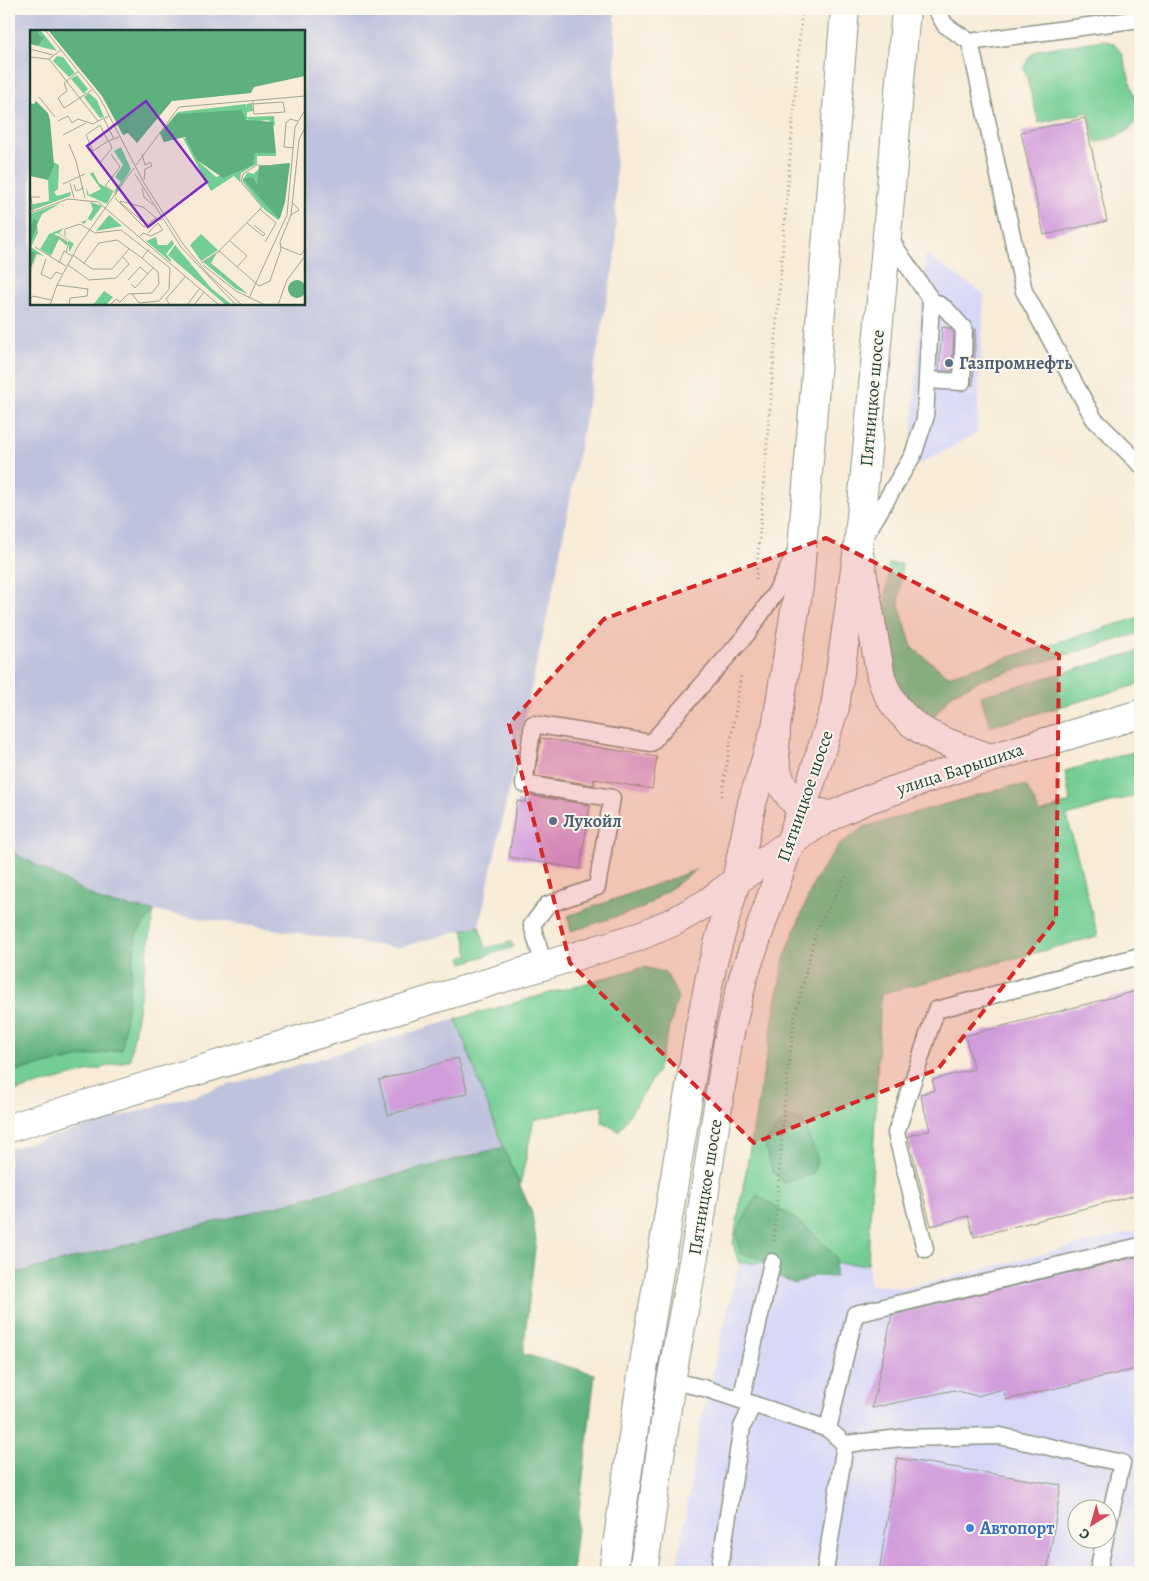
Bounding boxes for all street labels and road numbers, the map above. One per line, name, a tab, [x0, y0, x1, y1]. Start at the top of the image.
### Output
street label: Пятницкое шоссе	[854, 328, 890, 468]
street label: Пятницкое шоссе	[771, 727, 839, 865]
street label: улица Барышиха	[893, 737, 1027, 801]
street label: Пятницкое шоссе	[682, 1117, 728, 1257]

